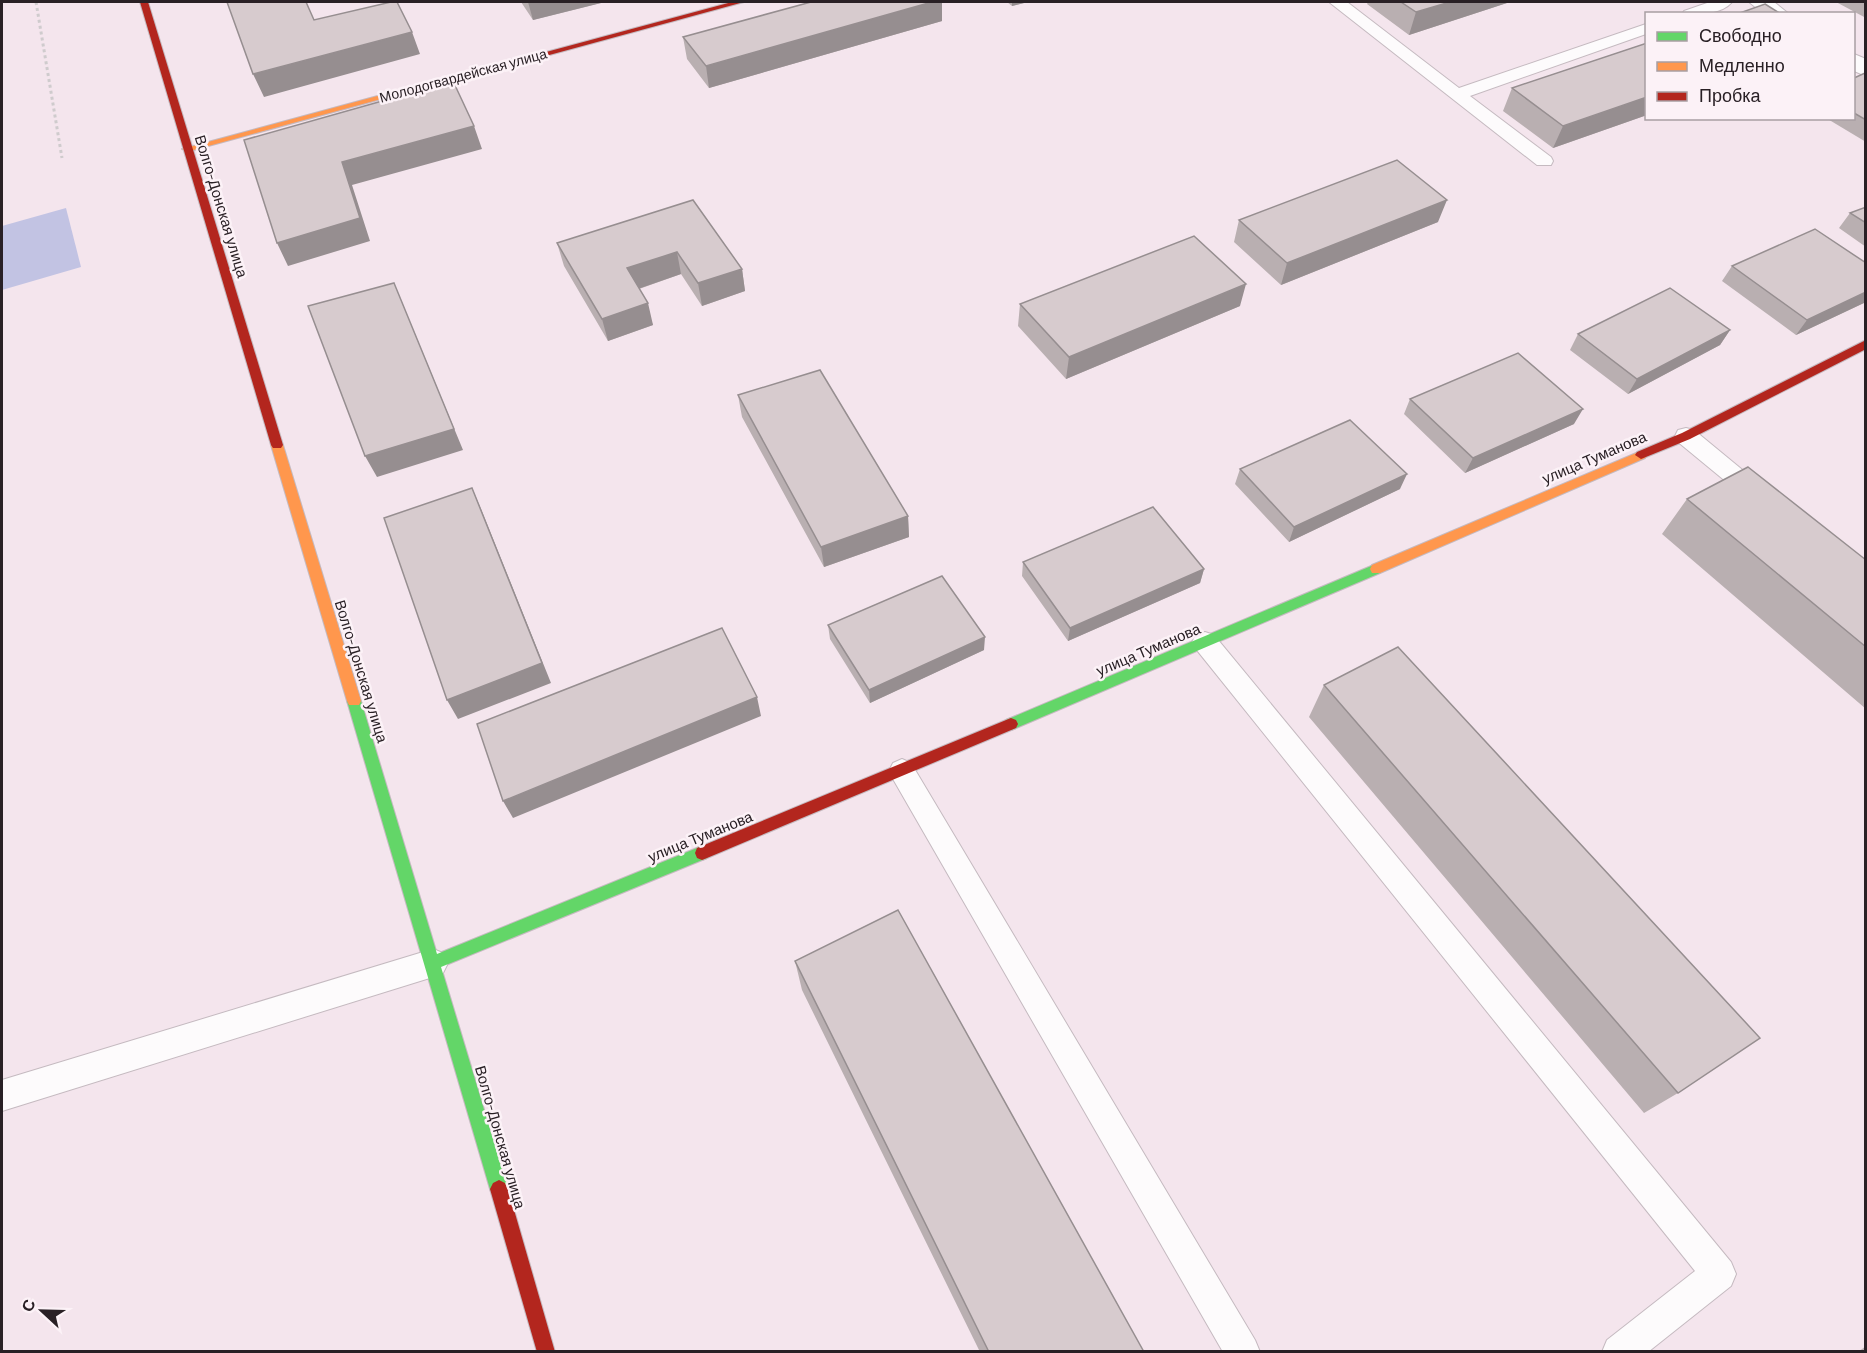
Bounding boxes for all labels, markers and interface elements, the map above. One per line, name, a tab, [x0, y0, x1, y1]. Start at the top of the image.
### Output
legend	[1645, 12, 1855, 120]
text: Свободно	[1699, 24, 1782, 46]
street label: Молодогвардейская улица	[377, 44, 549, 106]
text: Медленно	[1699, 54, 1785, 76]
text: Пробка	[1699, 84, 1762, 106]
street label: Волго-Донская улица	[192, 132, 252, 280]
street label: улица Туманова	[1539, 427, 1649, 487]
street label: Волго-Донская улица	[332, 597, 392, 745]
street label: улица Туманова	[1093, 619, 1203, 679]
street label: улица Туманова	[645, 807, 756, 865]
street label: Волго-Донская улица	[472, 1063, 530, 1211]
north arrow	[12, 1281, 72, 1341]
text: С	[17, 1296, 39, 1314]

